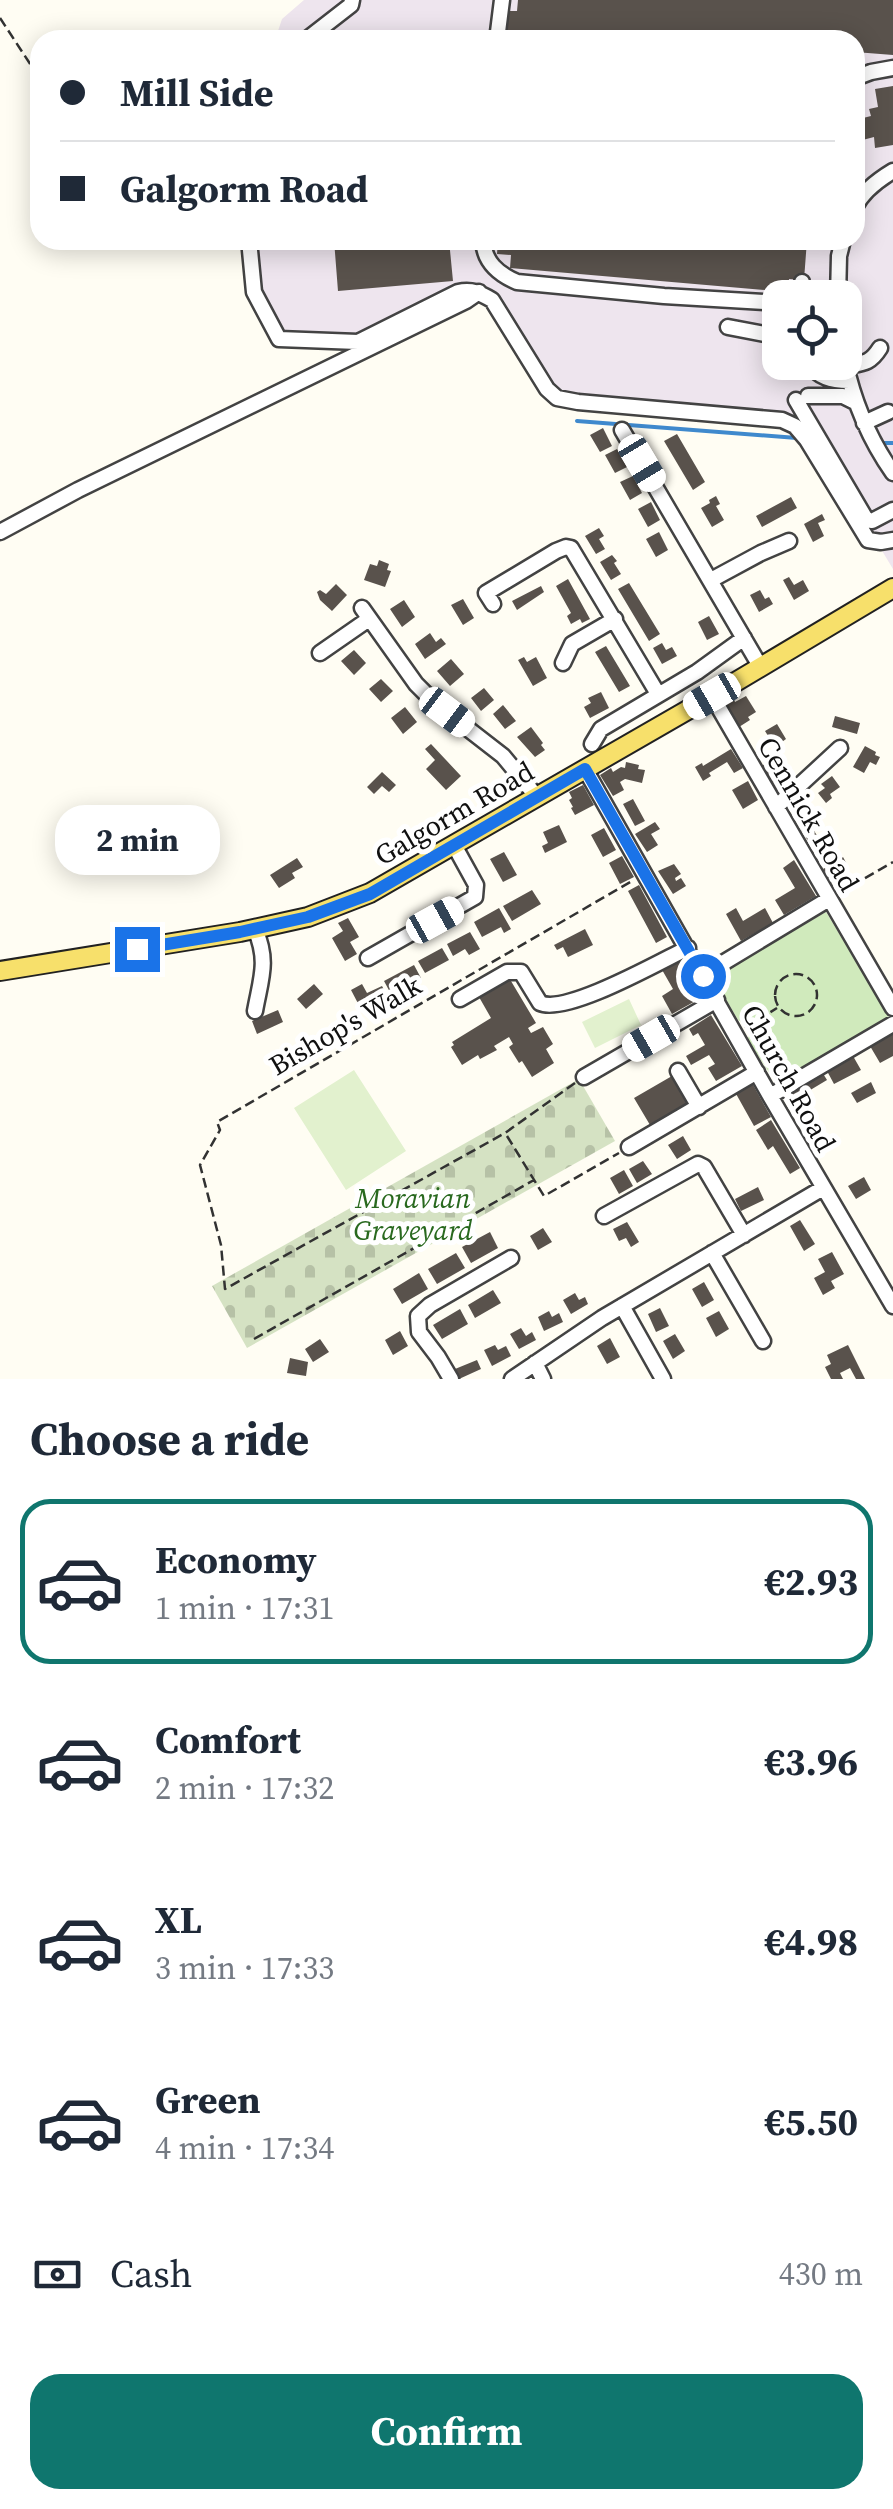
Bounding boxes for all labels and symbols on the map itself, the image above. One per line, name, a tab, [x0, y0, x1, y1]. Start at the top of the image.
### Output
car	[614, 430, 670, 496]
car	[679, 668, 745, 724]
car	[414, 682, 480, 742]
street label: Cennick Road	[749, 730, 869, 898]
street label: Galgorm Road	[367, 752, 541, 874]
callout: 2 min	[54, 804, 220, 874]
car	[401, 892, 469, 948]
route end	[115, 927, 160, 972]
route start	[681, 954, 726, 999]
street label: Bishop's Walk	[262, 966, 429, 1084]
street label: Church Road	[733, 998, 845, 1158]
car	[618, 1010, 684, 1066]
park label: Moravian Graveyard	[353, 1179, 473, 1249]

